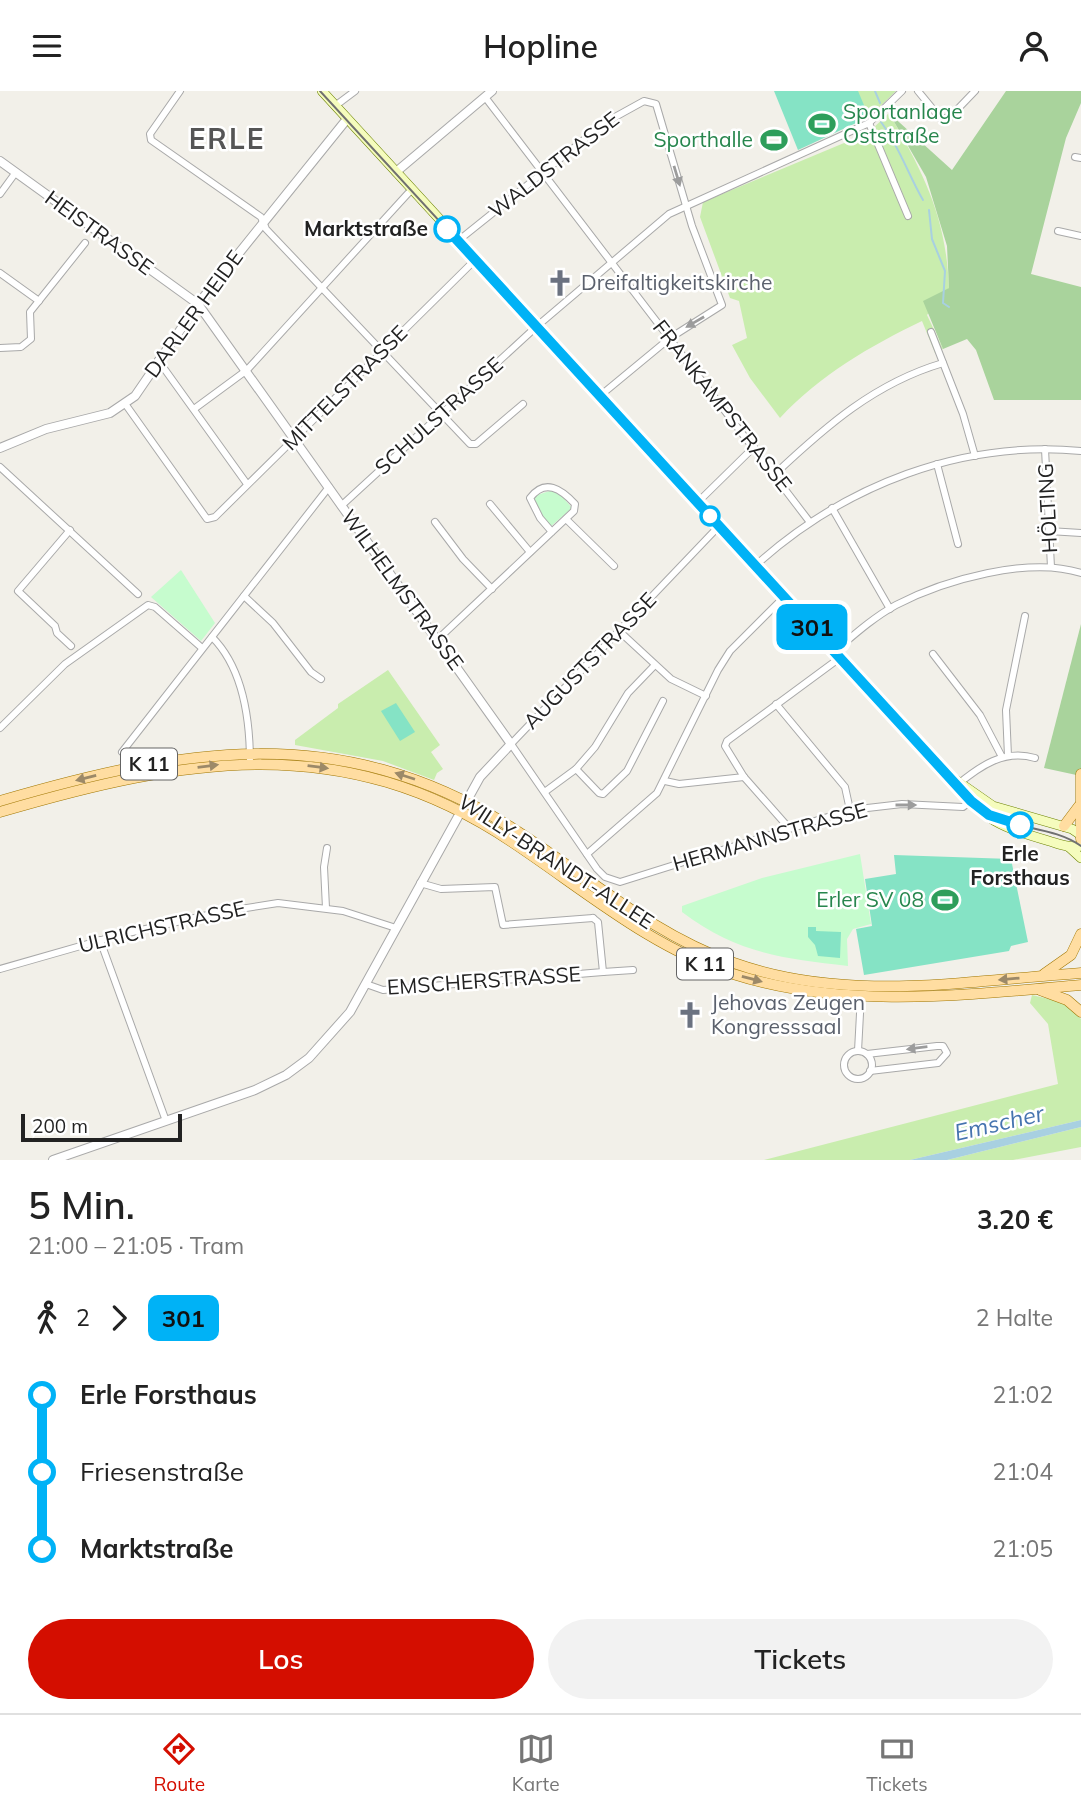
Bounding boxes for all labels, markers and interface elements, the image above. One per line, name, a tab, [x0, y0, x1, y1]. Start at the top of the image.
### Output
text: Hopline	[483, 26, 598, 66]
icon: menu	[28, 27, 66, 65]
icon: person	[1015, 27, 1053, 65]
place label: Sportanlage Oststraße	[843, 98, 963, 148]
street label: WALDSTRASSE	[483, 105, 624, 223]
sports icon: Sportanlage Oststraße	[807, 109, 837, 139]
district label: ERLE	[189, 121, 265, 156]
sports icon: Sporthalle	[759, 125, 789, 155]
place label: Sporthalle	[653, 126, 753, 152]
one-way arrow	[673, 165, 683, 186]
street label: HEISTRASSE	[40, 184, 159, 280]
place label: Marktstraße	[304, 215, 428, 241]
marker: Marktstraße	[434, 216, 460, 242]
street label: DARLER HEIDE	[138, 245, 248, 382]
church icon: Dreifaltigkeitskirche	[545, 268, 575, 298]
place label: Dreifaltigkeitskirche	[581, 269, 772, 295]
street label: FRANKAMPSTRASSE	[648, 314, 798, 496]
one-way arrow	[685, 316, 705, 328]
street label: MITTELSTRASSE	[276, 319, 412, 455]
street label: SCHULSTRASSE	[369, 351, 508, 480]
street label: HÖLTING	[1032, 462, 1062, 554]
street label: WILHELMSTRASSE	[336, 504, 470, 675]
unlabelled marker	[700, 506, 720, 526]
street label: AUGUSTSTRASSE	[517, 587, 661, 734]
line badge: 301	[772, 604, 852, 650]
text: 301	[790, 612, 834, 642]
road number: K 11	[121, 749, 177, 779]
one-way arrow	[197, 761, 219, 772]
one-way arrow	[307, 761, 329, 772]
one-way arrow	[394, 770, 415, 781]
one-way arrow	[75, 773, 97, 784]
street label: WILLY-BRANDT-ALLEE	[454, 788, 659, 934]
street label: HERMANNSTRASSE	[669, 796, 870, 876]
one-way arrow	[895, 799, 917, 811]
marker: Erle Forsthaus	[1007, 812, 1033, 838]
place label: Erle Forsthaus	[970, 840, 1070, 890]
sports icon: Erler SV 08	[930, 885, 960, 915]
place label: Erler SV 08	[816, 886, 924, 912]
street label: ULRICHSTRASSE	[76, 894, 248, 958]
road number: K 11	[677, 949, 733, 979]
street label: EMSCHERSTRASSE	[386, 960, 582, 1000]
one-way arrow	[998, 974, 1020, 985]
one-way arrow	[742, 975, 763, 985]
place label: Jehovas Zeugen Kongresssaal	[711, 989, 865, 1039]
church icon: Jehovas Zeugen Kongresssaal	[675, 1000, 705, 1030]
one-way arrow	[906, 1043, 928, 1054]
water label: Emscher	[951, 1098, 1048, 1147]
scale bar	[21, 1111, 182, 1143]
text: 200 m	[32, 1114, 88, 1138]
text: 5 Min.	[28, 1181, 135, 1229]
text: 3.20 €	[977, 1203, 1053, 1236]
text: 21:00 – 21:05 · Tram	[28, 1231, 244, 1260]
icon: walk	[28, 1299, 66, 1337]
icon: forward	[100, 1299, 138, 1337]
text: 2	[76, 1303, 90, 1332]
text: 301	[162, 1303, 205, 1333]
text: 2 Halte	[976, 1303, 1053, 1332]
text: Erle Forsthaus	[80, 1378, 257, 1411]
text: 21:02	[993, 1380, 1053, 1409]
text: Friesenstraße	[80, 1455, 244, 1488]
text: 21:04	[993, 1457, 1053, 1486]
text: Marktstraße	[80, 1532, 234, 1565]
text: 21:05	[993, 1534, 1053, 1563]
button: Los	[28, 1619, 534, 1699]
button: Tickets	[548, 1619, 1053, 1699]
tab: Route	[153, 1730, 205, 1796]
tab: Karte	[512, 1730, 560, 1796]
tab: Tickets	[866, 1730, 928, 1796]

